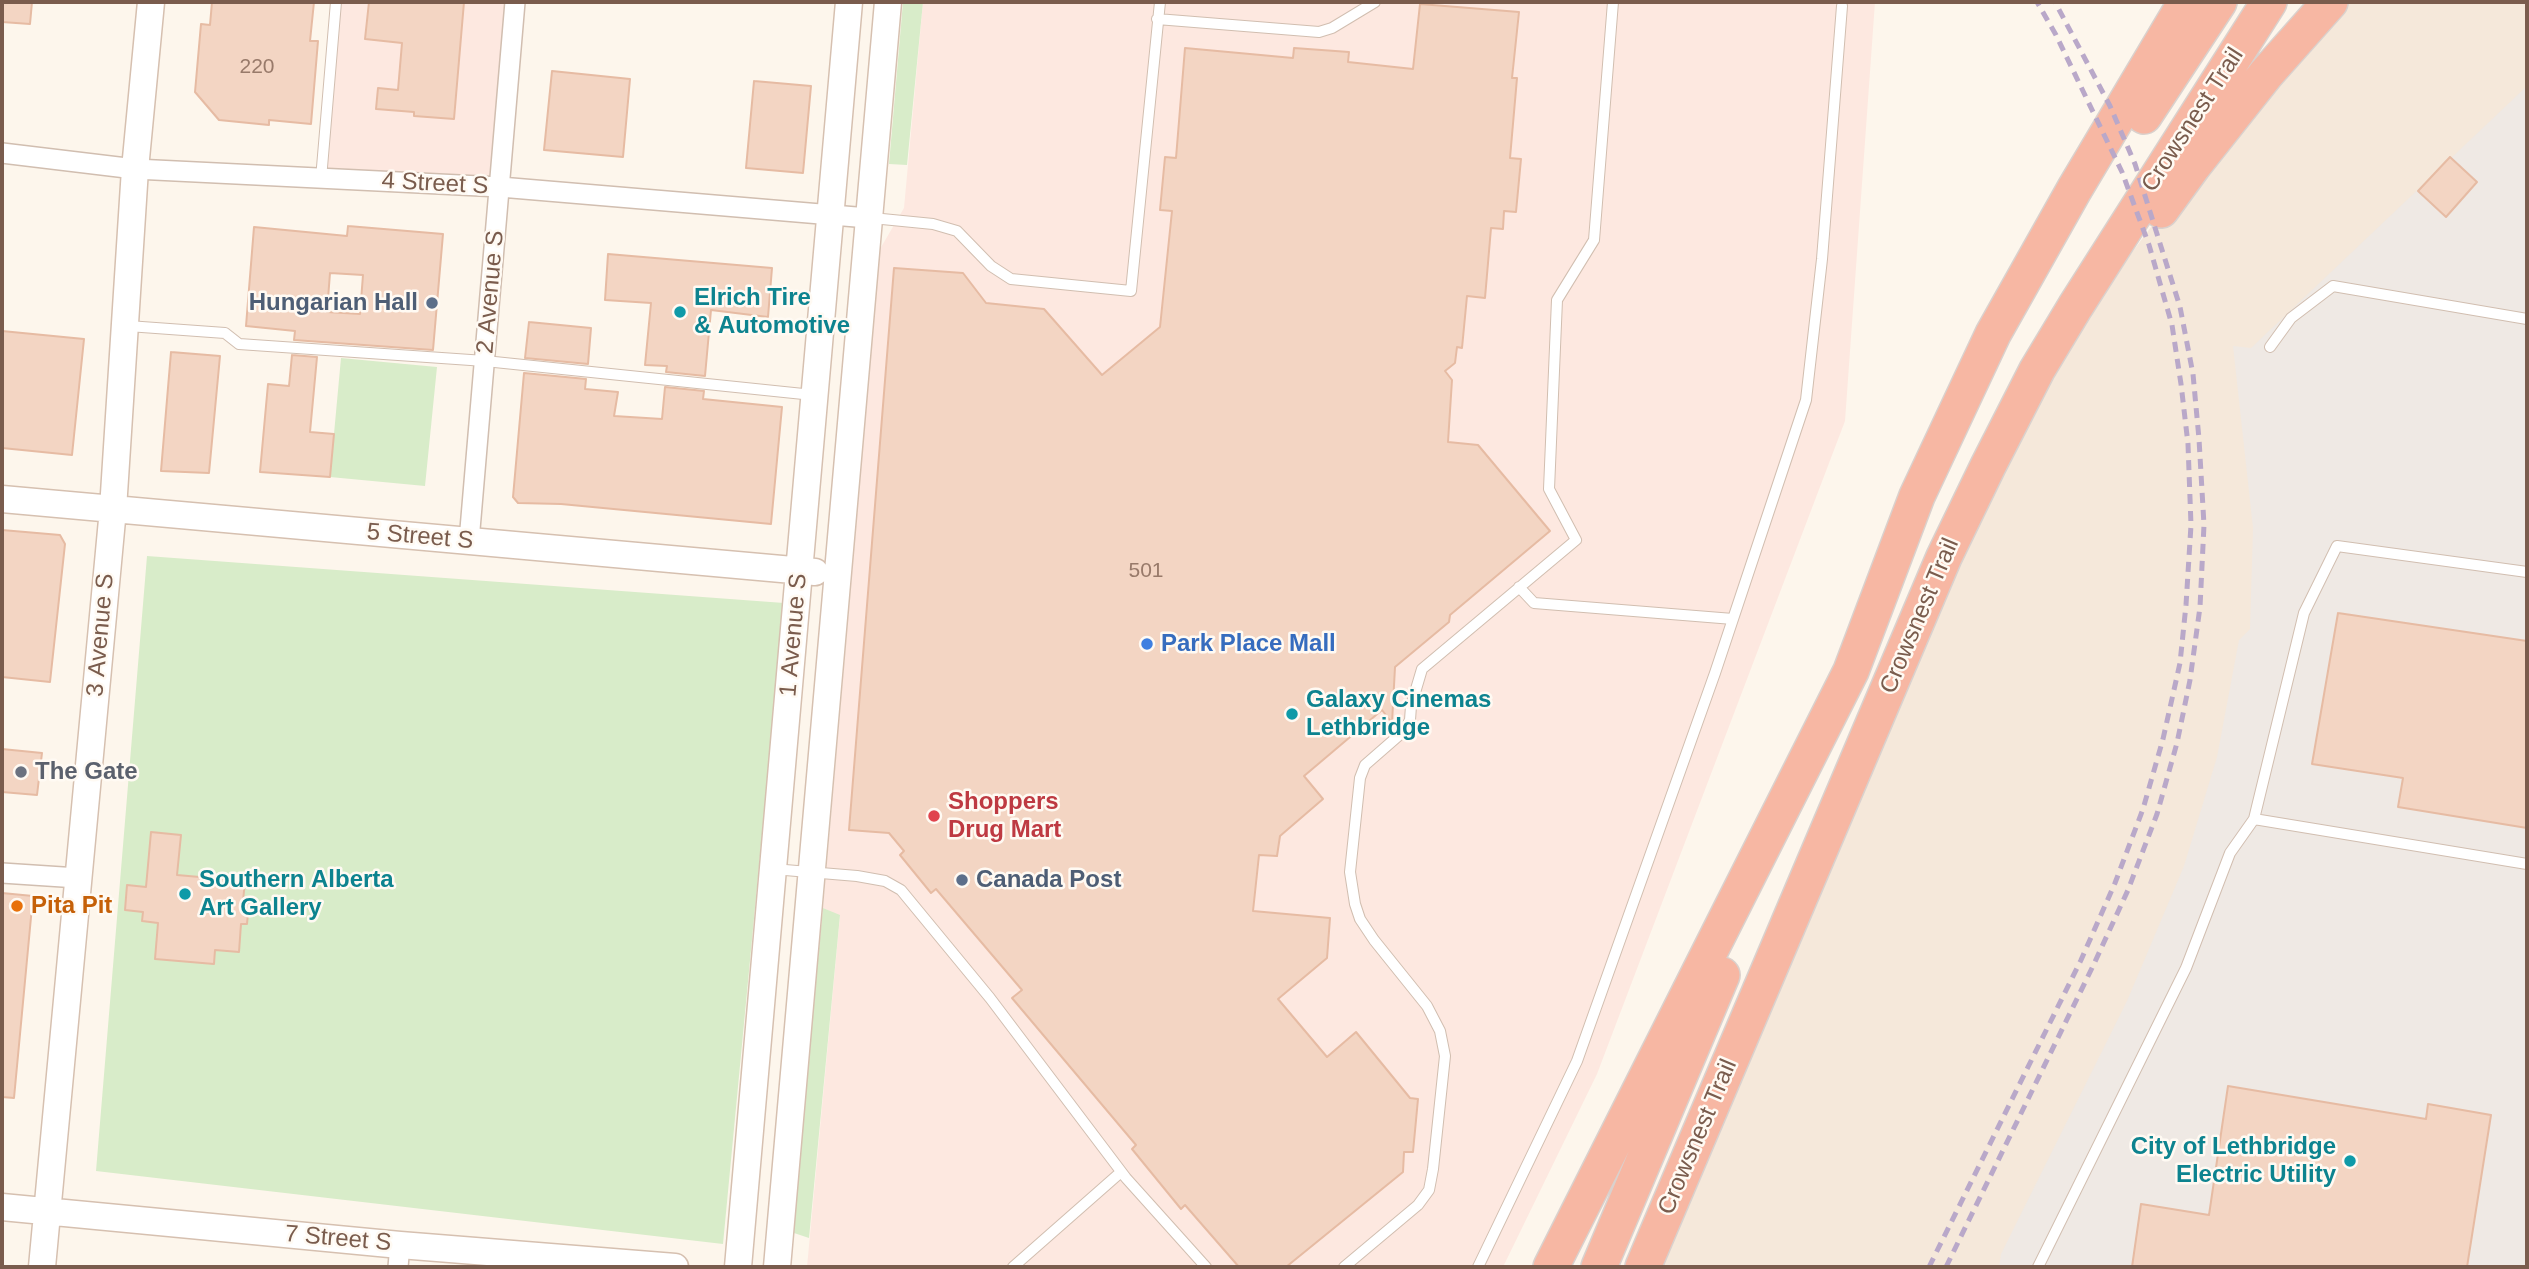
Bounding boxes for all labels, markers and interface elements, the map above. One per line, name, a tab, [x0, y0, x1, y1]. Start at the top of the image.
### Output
street label: Crowsnest Trail	[2136, 43, 2250, 197]
house number: 220	[239, 54, 275, 80]
street label: 4 Street S	[381, 167, 489, 201]
street label: 2 Avenue S	[471, 229, 511, 355]
place label: Elrich Tire & Automotive	[694, 284, 850, 340]
place label: Hungarian Hall	[249, 289, 418, 317]
marker: Hungarian Hall	[424, 295, 440, 311]
marker: Elrich Tire & Automotive	[672, 304, 688, 320]
street label: 5 Street S	[366, 518, 474, 556]
street label: Crowsnest Trail	[1874, 534, 1966, 698]
house number: 501	[1128, 558, 1164, 584]
street label: 3 Avenue S	[81, 572, 121, 698]
street label: 1 Avenue S	[774, 572, 814, 698]
place label: Park Place Mall	[1161, 630, 1336, 658]
marker: Park Place Mall	[1139, 636, 1155, 652]
place label: Galaxy Cinemas Lethbridge	[1306, 686, 1491, 742]
marker: Galaxy Cinemas Lethbridge	[1284, 706, 1300, 722]
place label: The Gate	[35, 758, 138, 786]
marker: The Gate	[13, 764, 29, 780]
place label: Shoppers Drug Mart	[948, 788, 1061, 844]
marker: Shoppers Drug Mart	[926, 808, 942, 824]
place label: Southern Alberta Art Gallery	[199, 866, 394, 922]
place label: Canada Post	[976, 866, 1121, 894]
marker: Canada Post	[954, 872, 970, 888]
marker: Southern Alberta Art Gallery	[177, 886, 193, 902]
place label: Pita Pit	[31, 892, 112, 920]
marker: Pita Pit	[9, 898, 25, 914]
street label: Crowsnest Trail	[1652, 1055, 1744, 1219]
place label: City of Lethbridge Electric Utility	[2131, 1133, 2336, 1189]
marker: City of Lethbridge Electric Utility	[2342, 1153, 2358, 1169]
street label: 7 Street S	[284, 1220, 392, 1258]

